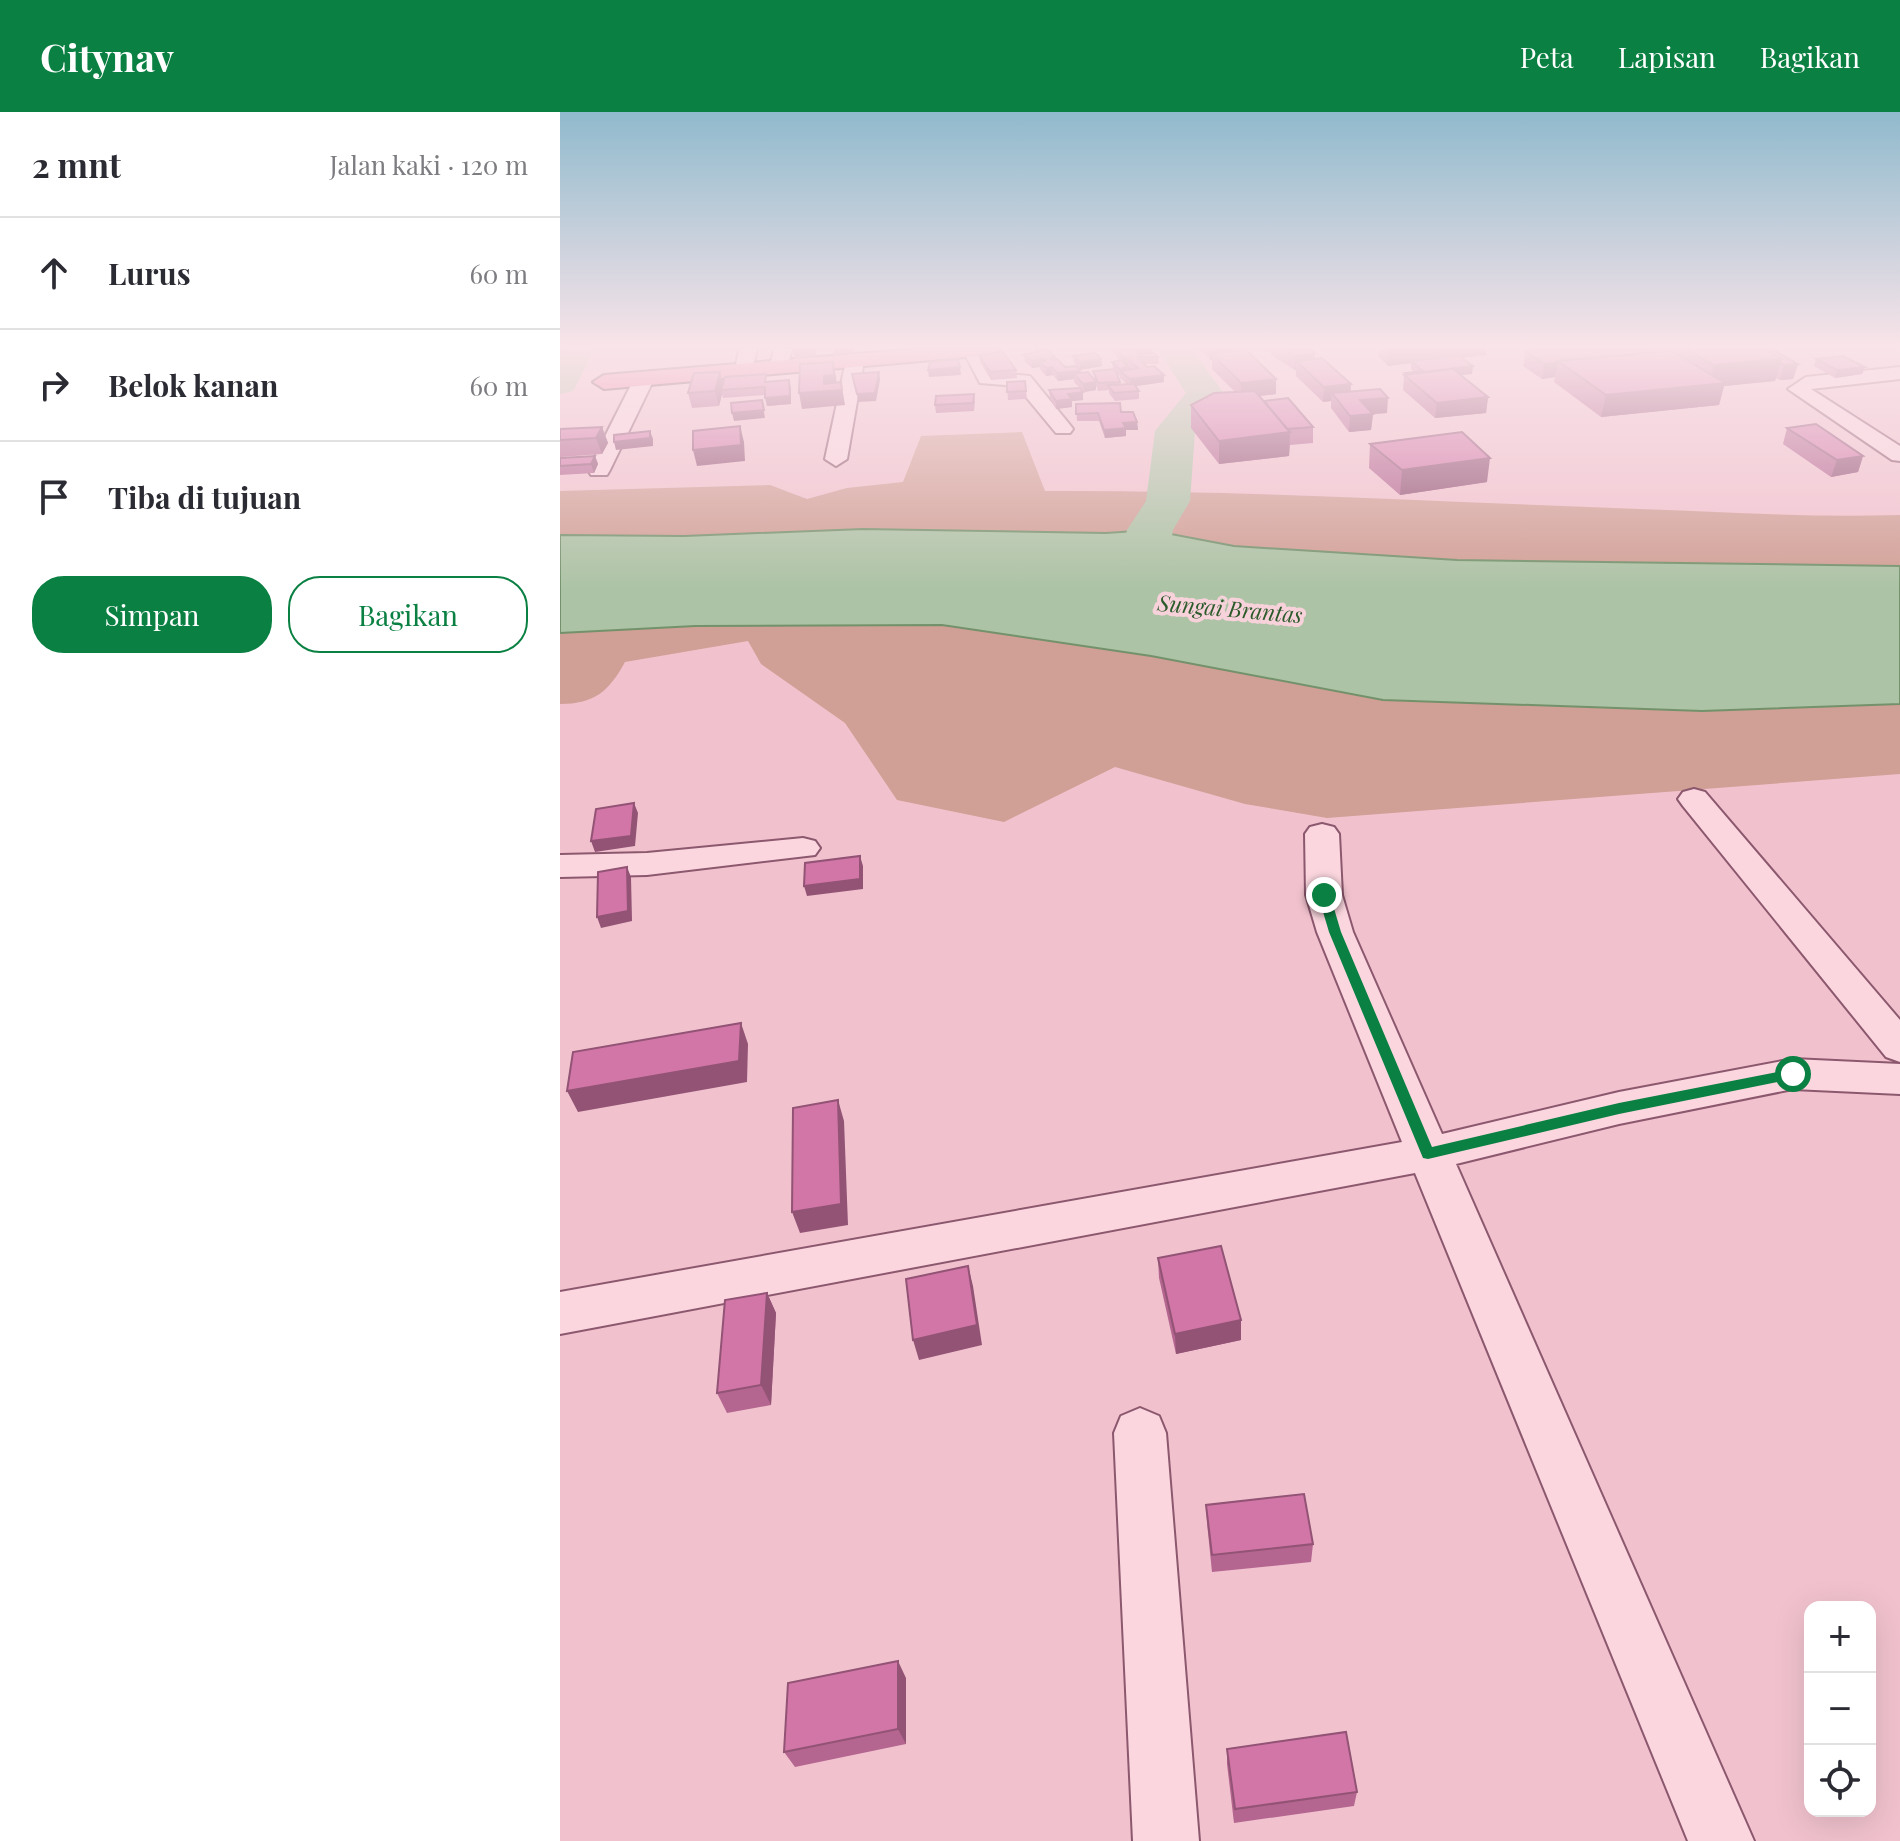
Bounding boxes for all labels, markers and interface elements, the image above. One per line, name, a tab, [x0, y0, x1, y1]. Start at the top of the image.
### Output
text: Citynav	[40, 31, 174, 82]
text: Peta	[1520, 38, 1574, 75]
text: Lapisan	[1618, 38, 1716, 75]
text: Bagikan	[1760, 38, 1860, 75]
text: 2 mnt	[32, 141, 121, 187]
text: Jalan kaki · 120 m	[330, 147, 528, 182]
icon: ahead	[32, 251, 76, 295]
text: Lurus	[108, 253, 191, 293]
text: 60 m	[469, 256, 528, 291]
icon: right	[32, 363, 76, 407]
text: Belok kanan	[108, 365, 278, 405]
text: 60 m	[469, 368, 528, 403]
icon: arrive	[32, 475, 76, 519]
text: Tiba di tujuan	[108, 477, 301, 517]
button: Simpan	[32, 576, 272, 653]
button: Bagikan	[288, 576, 528, 653]
water label: Sungai Brantas	[1155, 587, 1304, 629]
route end	[1306, 877, 1342, 913]
route start	[1775, 1056, 1811, 1092]
map controls	[1804, 1601, 1876, 1817]
button: +	[1804, 1601, 1876, 1673]
button: −	[1804, 1673, 1876, 1745]
button: locate	[1804, 1745, 1876, 1817]

